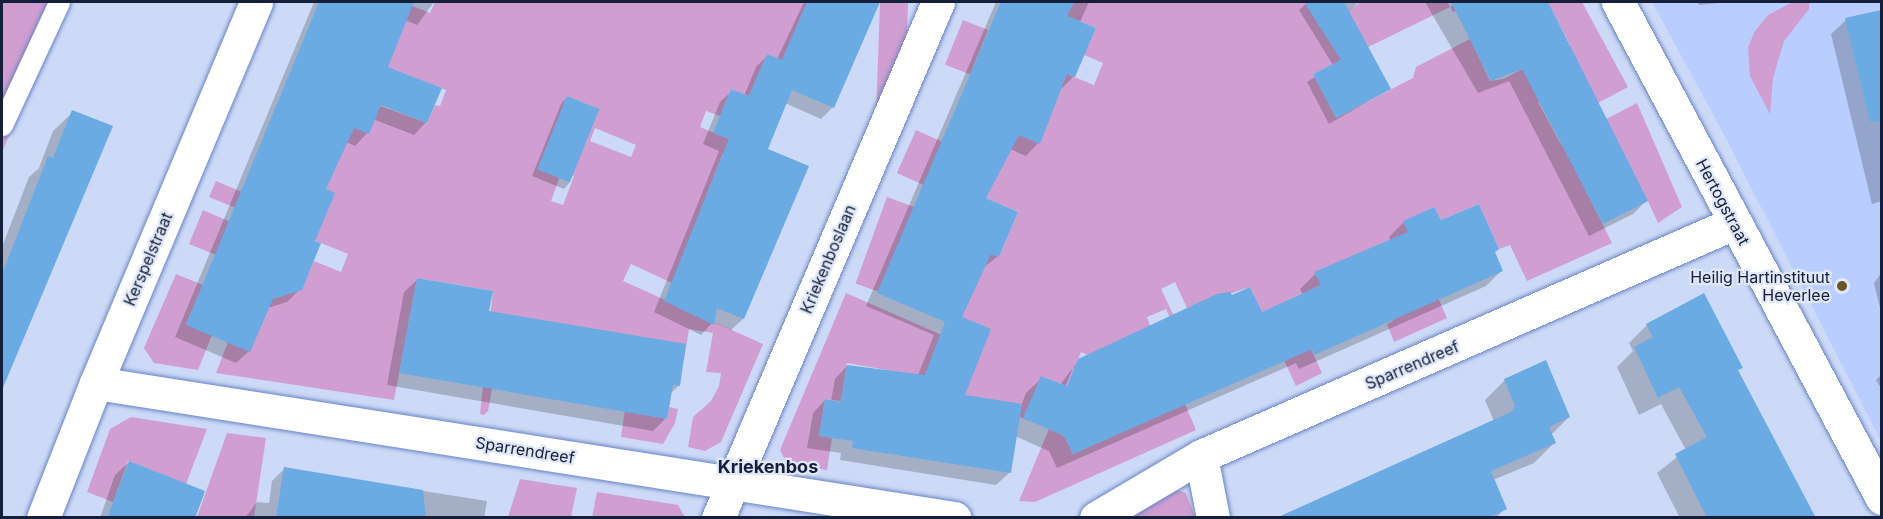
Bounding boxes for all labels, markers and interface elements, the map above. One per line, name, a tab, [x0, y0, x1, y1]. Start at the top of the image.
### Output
street label: Hertogstraat	[1692, 156, 1754, 248]
street label: Kriekenboslaan	[796, 202, 860, 316]
street label: Kerspelstraat	[120, 209, 176, 309]
place label: Heilig Hartinstituut Heverlee	[1690, 267, 1830, 305]
marker: Heilig Hartinstituut Heverlee	[1835, 279, 1849, 293]
street label: Sparrendreef	[1362, 337, 1462, 393]
street label: Sparrendreef	[474, 433, 576, 467]
district label: Kriekenbos	[718, 456, 818, 478]

